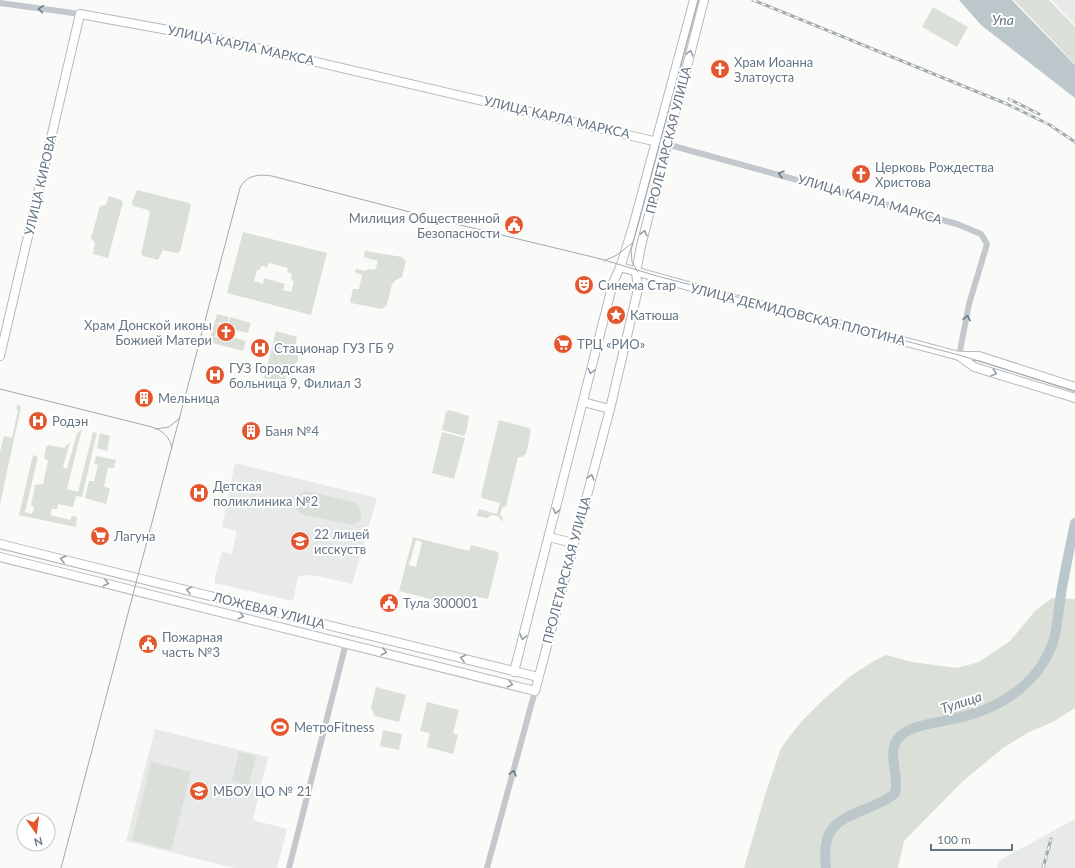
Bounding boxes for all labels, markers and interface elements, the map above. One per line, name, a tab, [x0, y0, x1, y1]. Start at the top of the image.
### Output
one-way arrow	[38, 5, 44, 14]
water label: Упа	[992, 11, 1014, 28]
street label: УЛИЦА КАРЛА МАРКСА	[166, 22, 316, 68]
one-way arrow	[685, 50, 694, 57]
place label: Храм Иоанна Златоуста	[734, 54, 813, 85]
church icon: Храм Иоанна Златоуста	[709, 58, 731, 80]
street label: ПРОЛЕТАРСКАЯ УЛИЦА	[642, 64, 694, 215]
street label: УЛИЦА КАРЛА МАРКСА	[482, 92, 632, 142]
street label: УЛИЦА КИРОВА	[21, 133, 59, 237]
place label: Церковь Рождества Христова	[875, 159, 994, 190]
church icon: Церковь Рождества Христова	[850, 163, 872, 185]
one-way arrow	[777, 171, 784, 179]
street label: УЛИЦА КАРЛА МАРКСА	[796, 171, 944, 227]
place label: Милиция Общественной Безопасности	[349, 210, 500, 241]
public building icon: Милиция Общественной Безопасности	[503, 214, 525, 236]
one-way arrow	[639, 230, 647, 237]
theatre icon: Синема Стар	[573, 274, 595, 296]
place label: Синема Стар	[598, 277, 676, 293]
street label: УЛИЦА ДЕМИДОВСКАЯ ПЛОТИНА	[689, 280, 907, 349]
place icon: Катюша	[605, 304, 627, 326]
place label: Катюша	[630, 307, 679, 323]
one-way arrow	[962, 315, 970, 321]
place label: Храм Донской иконы Божией Матери	[84, 317, 212, 348]
church icon: Храм Донской иконы Божией Матери	[215, 321, 237, 343]
supermarket icon: ТРЦ «РИО»	[552, 333, 574, 355]
place label: ТРЦ «РИО»	[577, 336, 645, 352]
hospital icon: Стационар ГУЗ ГБ 9	[249, 337, 271, 359]
place label: Стационар ГУЗ ГБ 9	[274, 340, 394, 356]
place label: ГУЗ Городская больница 9, Филиал 3	[229, 360, 361, 391]
hospital icon: ГУЗ Городская больница 9, Филиал 3	[204, 364, 226, 386]
one-way arrow	[587, 368, 596, 375]
one-way arrow	[990, 368, 997, 377]
building icon: Мельница	[133, 387, 155, 409]
place label: Мельница	[158, 390, 220, 406]
hospital icon: Родэн	[27, 410, 49, 432]
place label: Родэн	[52, 413, 88, 429]
building icon: Баня №4	[240, 420, 262, 442]
place label: Баня №4	[265, 423, 320, 439]
one-way arrow	[586, 474, 595, 481]
place label: Детская поликлиника №2	[213, 478, 318, 509]
hospital icon: Детская поликлиника №2	[188, 482, 210, 504]
street label: ПРОЛЕТАРСКАЯ УЛИЦА	[539, 494, 593, 645]
one-way arrow	[552, 508, 560, 514]
supermarket icon: Лагуна	[89, 525, 111, 547]
place label: 22 лицей исскуств	[314, 526, 370, 557]
place label: Лагуна	[113, 528, 156, 544]
school or university icon: 22 лицей исскуств	[289, 530, 311, 552]
one-way arrow	[59, 555, 66, 564]
one-way arrow	[103, 578, 109, 586]
one-way arrow	[186, 586, 193, 595]
street label: ЛОЖЕВАЯ УЛИЦА	[210, 588, 327, 632]
public building icon: Тула 300001	[378, 592, 400, 614]
place label: Тула 300001	[403, 595, 478, 611]
one-way arrow	[238, 612, 245, 620]
place label: Пожарная часть №3	[162, 629, 223, 660]
public building icon: Пожарная часть №3	[137, 633, 159, 655]
one-way arrow	[519, 633, 528, 640]
one-way arrow	[380, 647, 387, 656]
one-way arrow	[460, 655, 466, 663]
one-way arrow	[506, 680, 513, 688]
water label: Тулица	[938, 687, 984, 717]
sports icon: МетроFitness	[269, 716, 291, 738]
place label: МетроFitness	[294, 719, 375, 735]
one-way arrow	[508, 769, 516, 776]
school or university icon: МБОУ ЦО № 21	[188, 780, 210, 802]
place label: МБОУ ЦО № 21	[213, 783, 312, 799]
north arrow	[16, 812, 56, 852]
scale bar	[931, 826, 1012, 852]
text: 100 m	[937, 832, 971, 847]
text: N	[33, 835, 44, 850]

